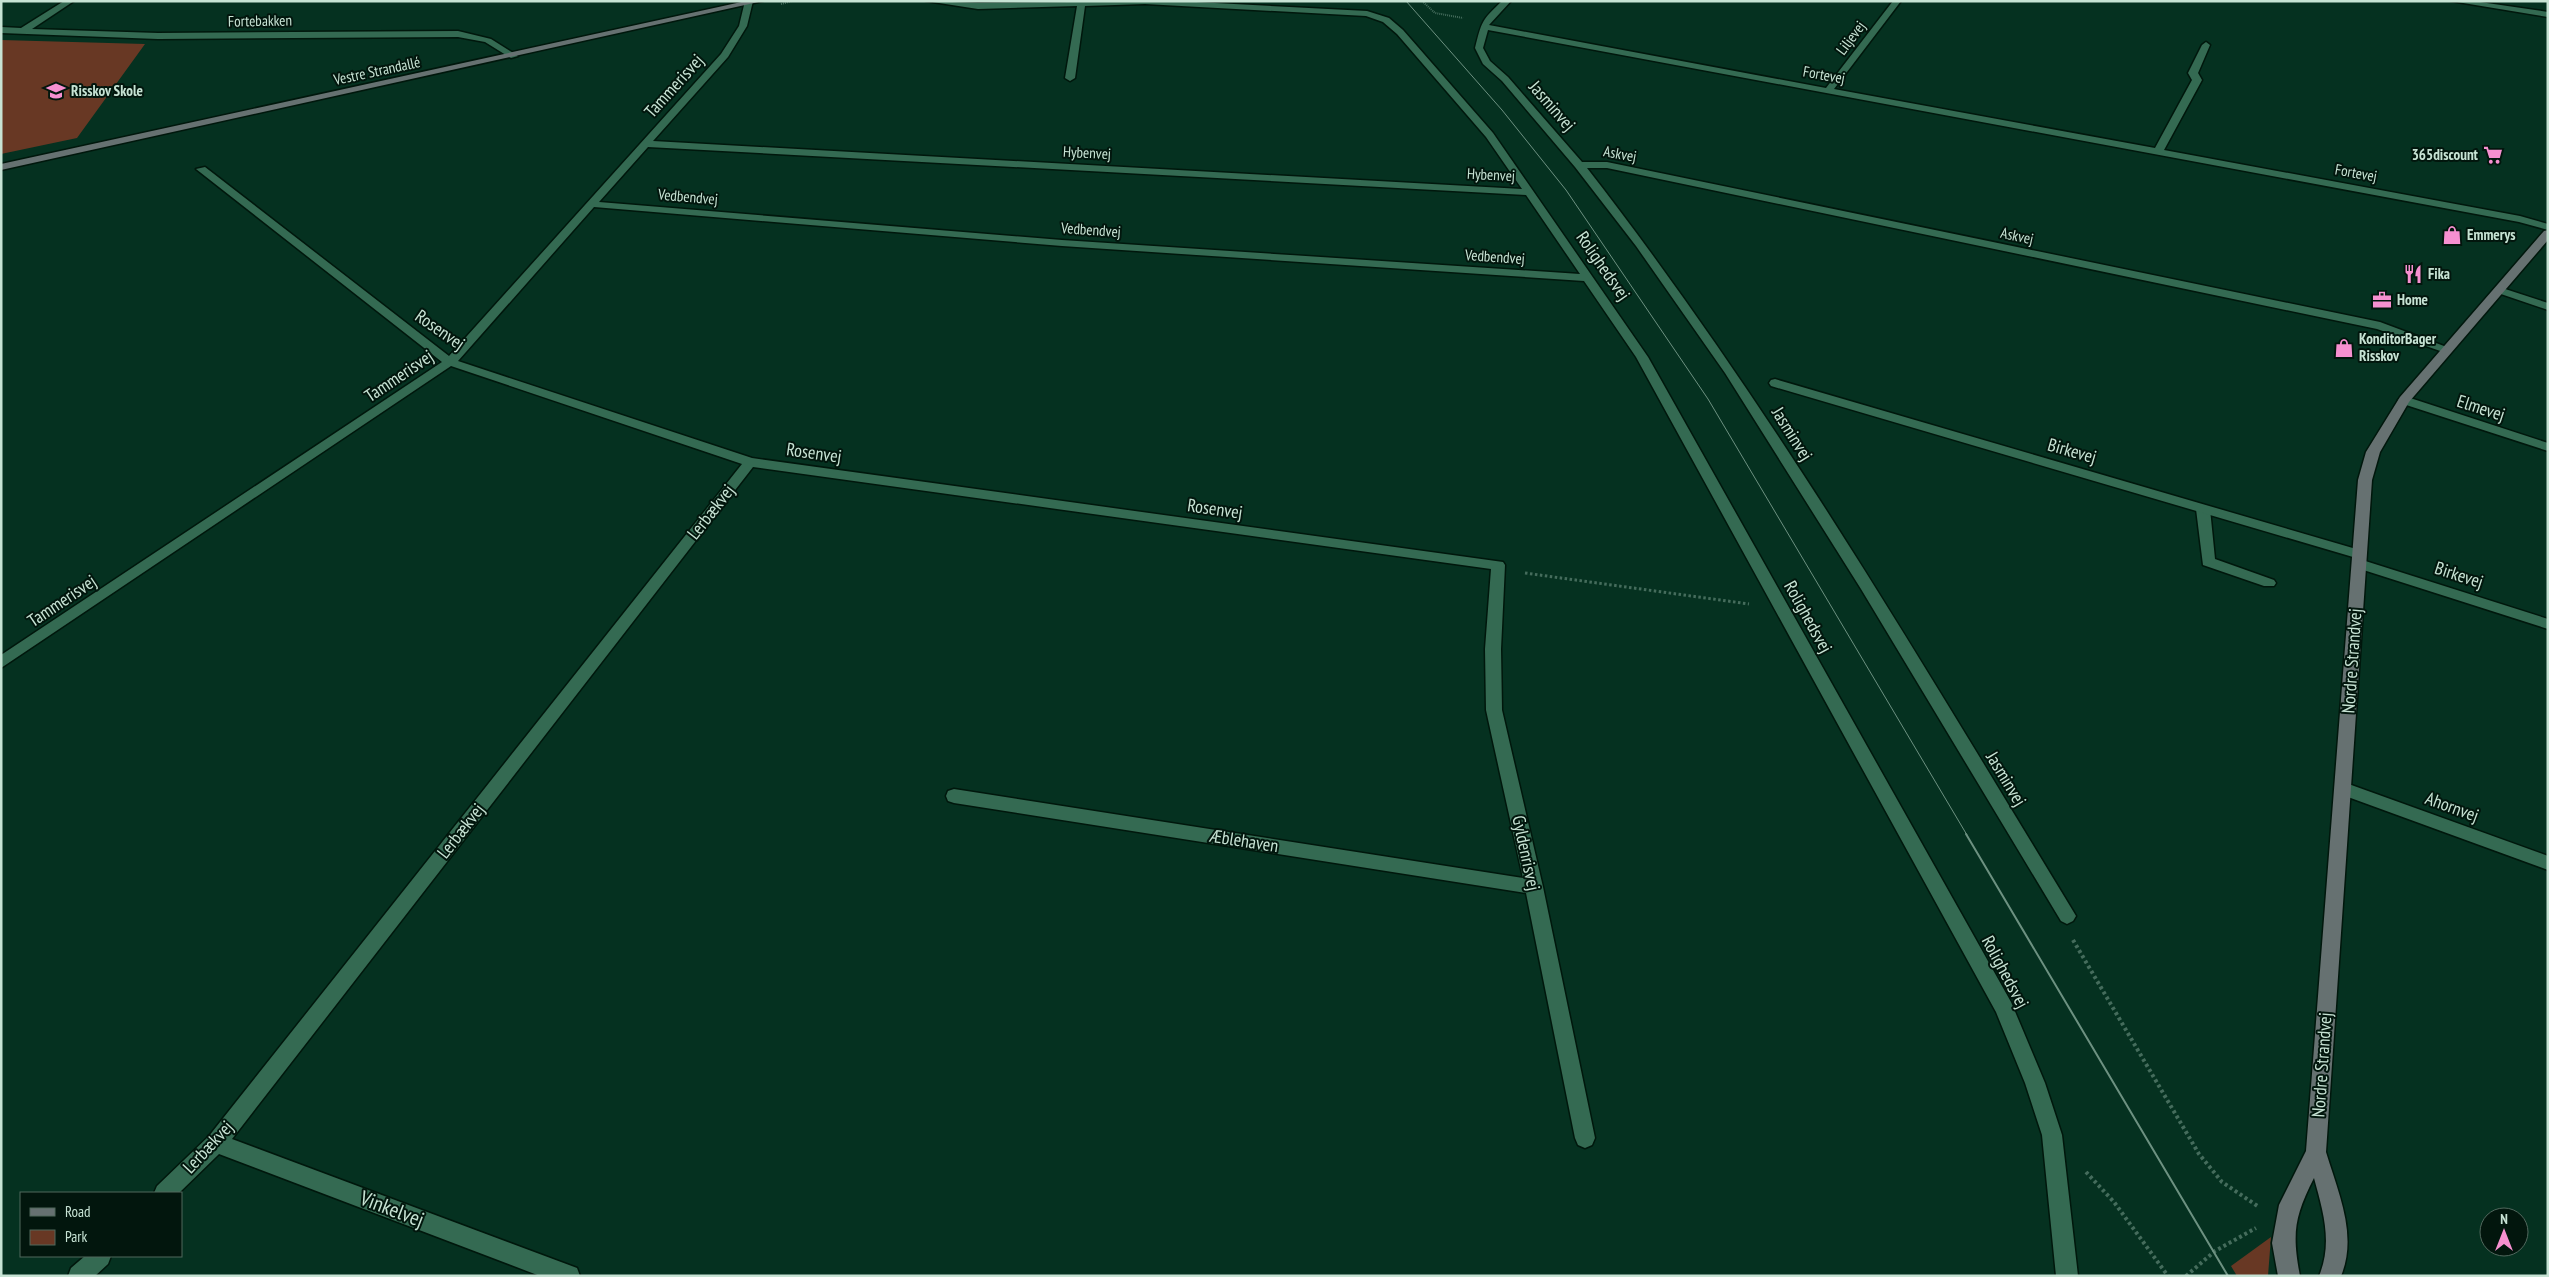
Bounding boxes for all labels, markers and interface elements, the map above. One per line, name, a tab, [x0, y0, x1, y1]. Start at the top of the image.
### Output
street label: Fortebakken	[228, 10, 292, 31]
street label: Liljevej	[1832, 17, 1869, 58]
street label: Tammerisvej	[639, 49, 708, 122]
street label: Vestre Strandallé	[331, 52, 422, 89]
street label: Fortevej	[1802, 61, 1847, 88]
street label: Jasminvej	[1524, 75, 1581, 136]
school or university icon: Risskov Skole	[45, 80, 67, 102]
place label: Risskov Skole	[71, 81, 143, 100]
street label: Askvej	[1602, 141, 1638, 166]
street label: Hybenvej	[1062, 142, 1112, 163]
supermarket icon: 365discount	[2482, 144, 2504, 166]
place label: 365discount	[2412, 145, 2479, 164]
street label: Fortevej	[2334, 159, 2379, 186]
street label: Hybenvej	[1466, 164, 1516, 185]
street label: Vedbendvej	[656, 184, 719, 209]
street label: Vedbendvej	[1059, 218, 1122, 241]
street label: Askvej	[1999, 223, 2035, 248]
shop icon: Emmerys	[2441, 224, 2463, 246]
place label: Emmerys	[2467, 225, 2515, 244]
street label: Rolighedsvej	[1571, 227, 1636, 305]
street label: Vedbendvej	[1463, 245, 1526, 268]
restaurant icon: Fika	[2402, 263, 2424, 285]
place label: Fika	[2428, 264, 2450, 283]
office icon: Home	[2371, 289, 2393, 311]
place label: Home	[2397, 290, 2428, 309]
street label: Rosenvej	[411, 304, 470, 355]
place label: KonditorBager Risskov	[2359, 329, 2437, 365]
shop icon: KonditorBager Risskov	[2333, 337, 2355, 359]
street label: Tammerisvej	[360, 344, 437, 407]
street label: Elmevej	[2454, 389, 2508, 426]
street label: Jasminvej	[1766, 402, 1818, 465]
street label: Birkevej	[2045, 433, 2099, 468]
street label: Rosenvej	[785, 437, 843, 468]
street label: Lerbækvej	[682, 480, 739, 544]
street label: Rosenvej	[1186, 493, 1244, 524]
street label: Birkevej	[2432, 556, 2486, 593]
street label: Tammerisvej	[23, 569, 100, 632]
street label: Rolighedsvej	[1779, 577, 1838, 657]
street label: Nordre Strandvej	[2336, 608, 2367, 714]
street label: Jasminvej	[1981, 746, 2032, 810]
street label: Ahornvej	[2422, 786, 2482, 827]
street label: Lerbækvej	[432, 799, 489, 863]
street label: Gyldenrisvej	[1507, 813, 1546, 893]
street label: Æblehaven	[1207, 824, 1280, 857]
street label: Rolighedsvej	[1977, 931, 2034, 1012]
street label: Nordre Strandvej	[2306, 1012, 2337, 1118]
street label: Lerbækvej	[178, 1116, 238, 1178]
street label: Vinkelvej	[355, 1184, 428, 1233]
legend	[20, 1192, 182, 1257]
text: Road	[65, 1202, 91, 1221]
north arrow	[2479, 1207, 2529, 1257]
text: N	[2500, 1210, 2508, 1228]
text: Park	[65, 1227, 87, 1246]

